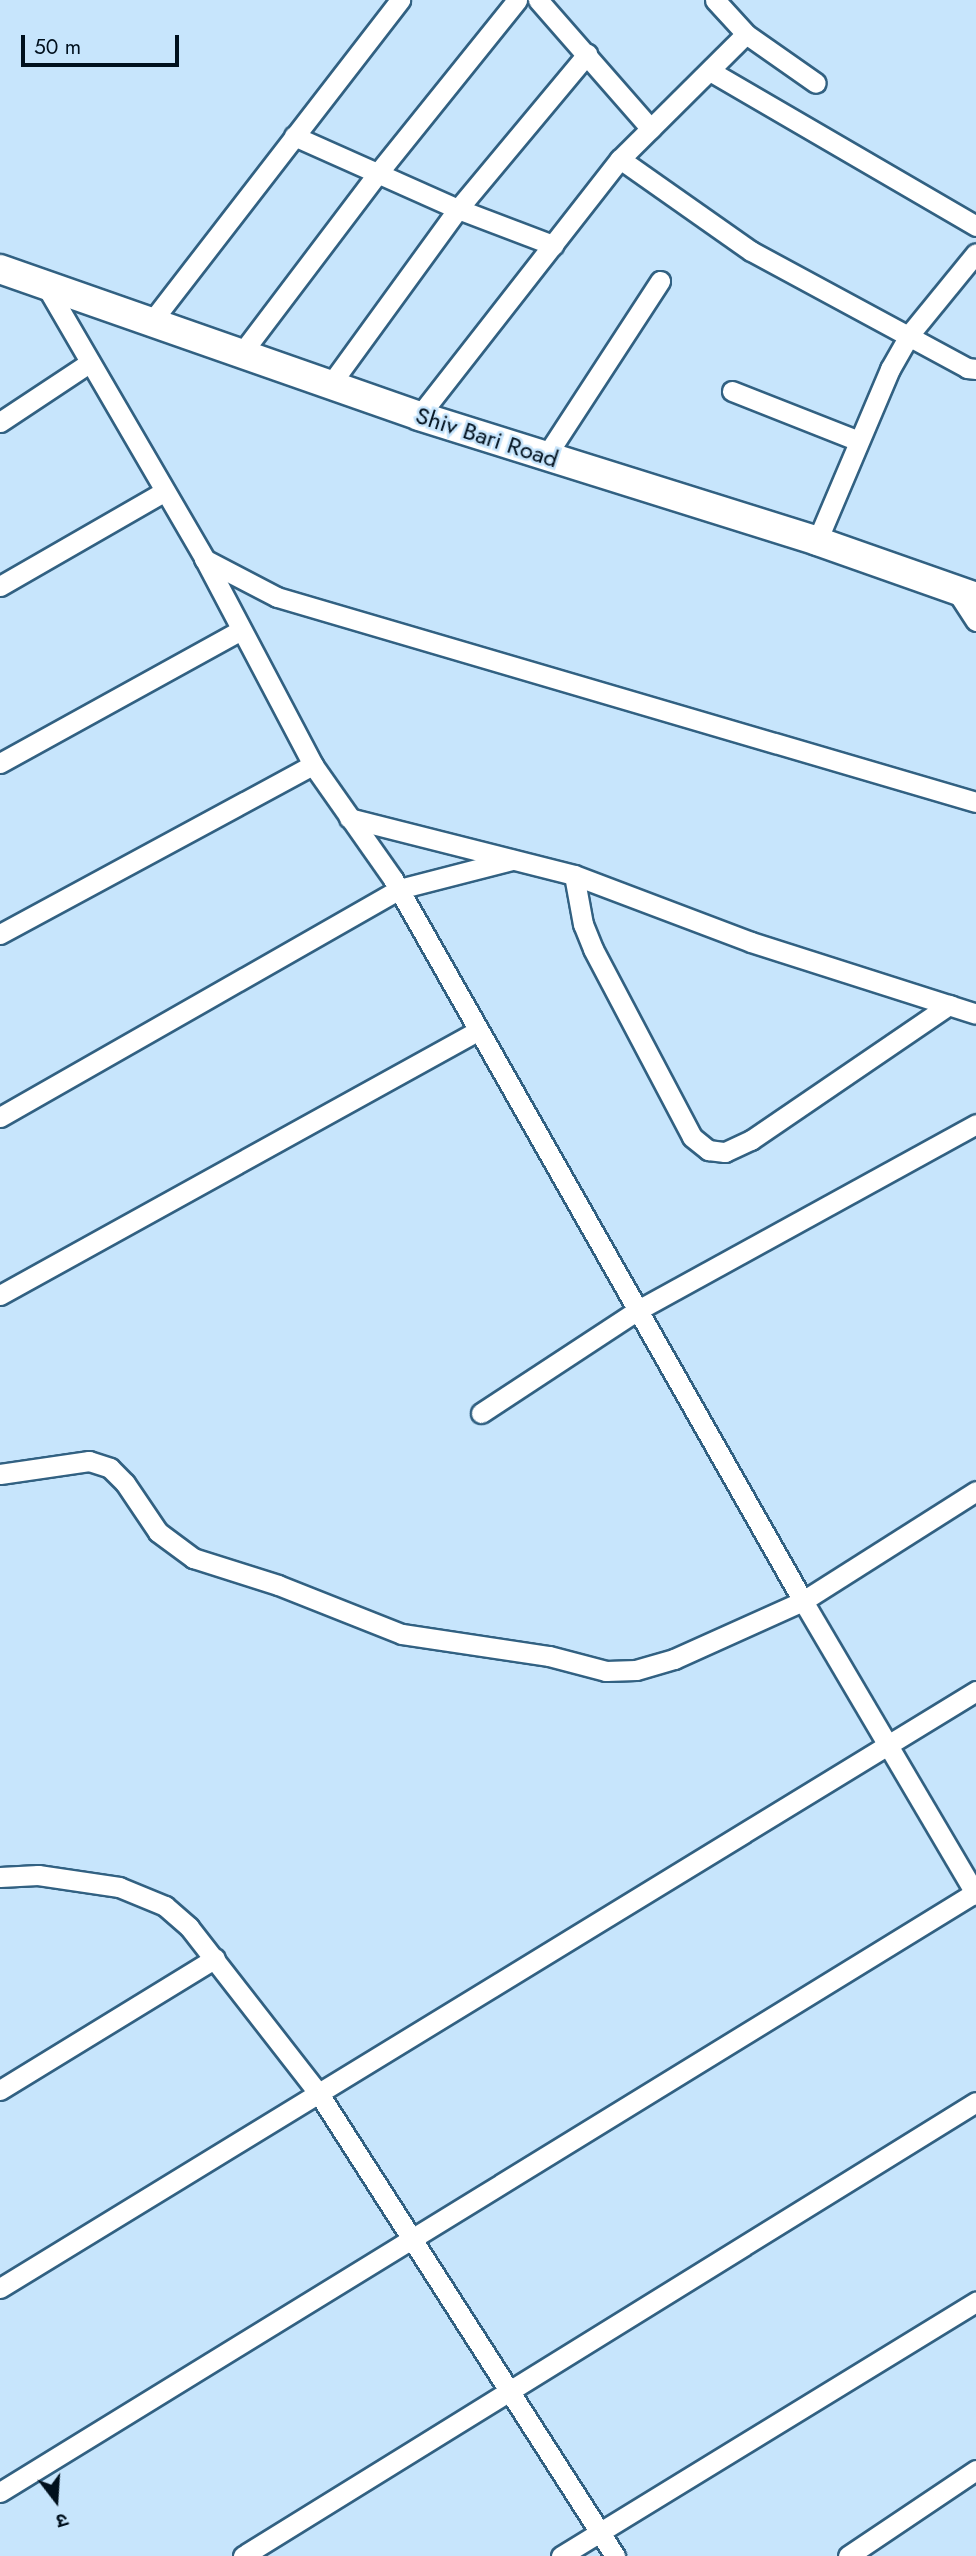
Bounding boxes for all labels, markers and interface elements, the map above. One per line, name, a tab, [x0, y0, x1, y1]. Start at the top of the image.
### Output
scale bar	[24, 21, 182, 65]
text: 50 m	[34, 32, 81, 62]
street label: Shiv Bari Road	[412, 400, 562, 474]
north arrow	[21, 2465, 91, 2535]
text: उ	[53, 2506, 72, 2535]

